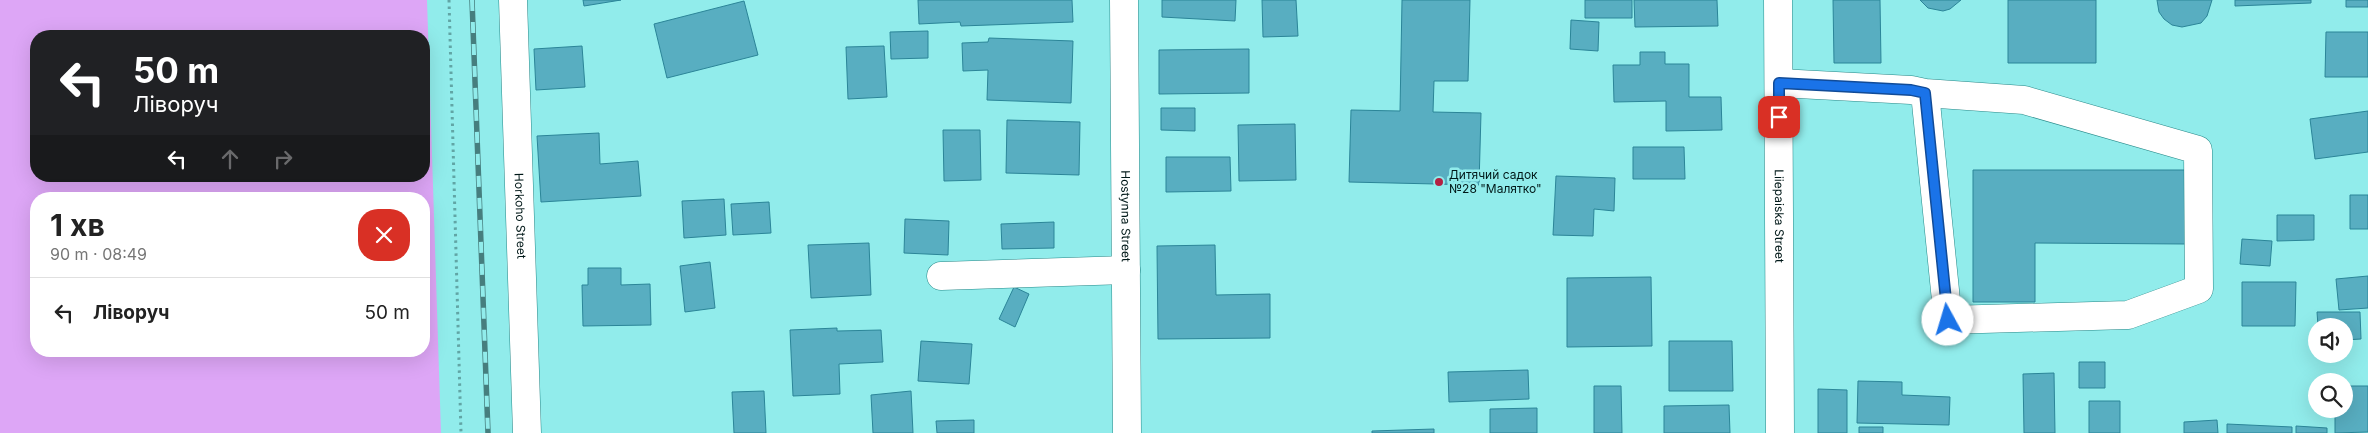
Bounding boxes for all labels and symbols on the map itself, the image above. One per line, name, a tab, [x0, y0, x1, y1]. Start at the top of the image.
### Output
pin	[1758, 96, 1800, 138]
place label: Дитячий садок №28 "Малятко"	[1449, 167, 1542, 196]
street label: Liiepaiska Street	[1772, 169, 1787, 263]
street label: Hostynna Street	[1118, 170, 1134, 262]
street label: Horkoho Street	[512, 173, 529, 259]
marker: Дитячий садок №28 "Малятко"	[1433, 176, 1445, 188]
position arrow	[1921, 293, 1973, 345]

